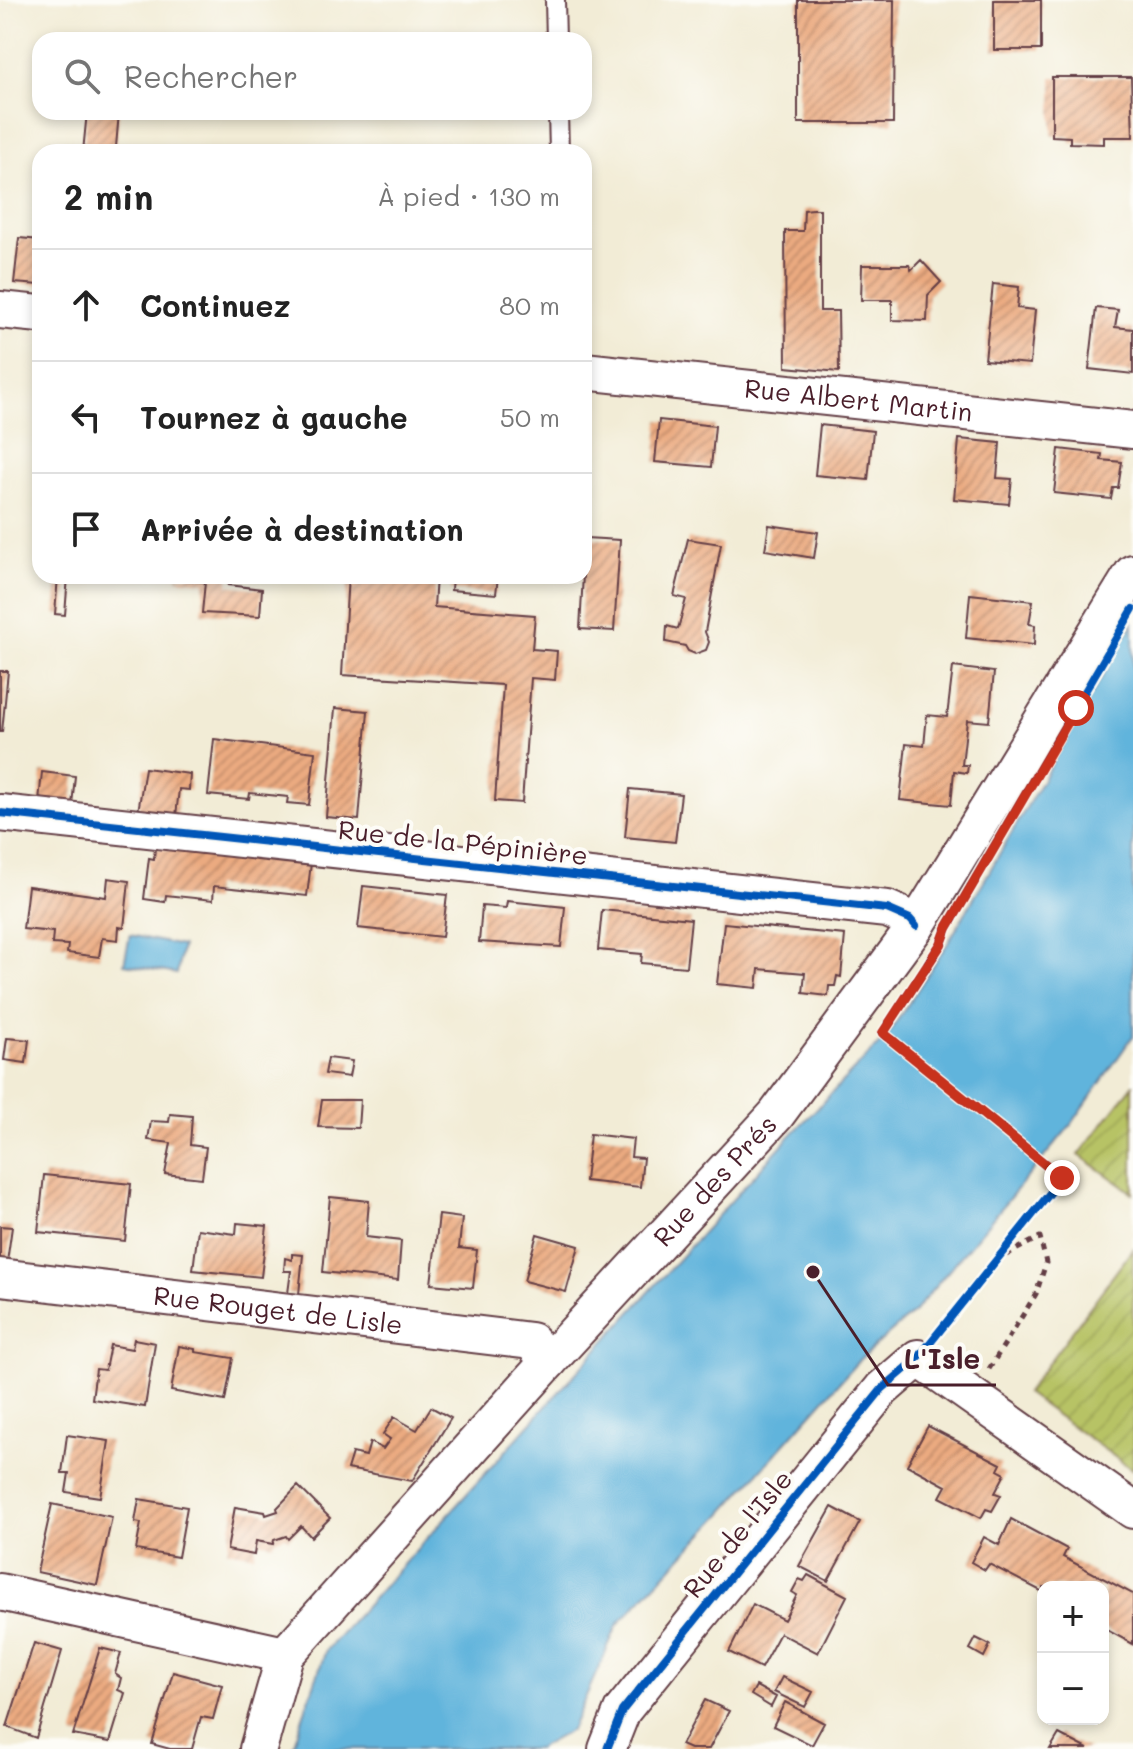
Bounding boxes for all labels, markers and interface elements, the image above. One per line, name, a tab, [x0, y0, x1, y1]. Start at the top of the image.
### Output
search box	[32, 32, 592, 120]
icon: search	[60, 54, 104, 98]
text: Rechercher	[124, 56, 298, 96]
text: 2 min	[64, 174, 153, 219]
text: À pied · 130 m	[377, 179, 560, 213]
icon: ahead	[64, 283, 108, 327]
text: Continuez	[140, 285, 290, 325]
text: 80 m	[499, 288, 560, 322]
street label: Rue Albert Martin	[743, 370, 974, 429]
icon: left	[64, 395, 108, 439]
text: Tournez à gauche	[140, 397, 408, 437]
text: 50 m	[500, 400, 560, 434]
icon: arrive	[64, 507, 108, 551]
text: Arrivée à destination	[140, 509, 463, 549]
route start	[1058, 690, 1094, 726]
street label: Rue de la Pépinière	[337, 812, 590, 872]
street label: Rue des Prés	[645, 1107, 784, 1253]
route end	[1044, 1160, 1080, 1196]
street label: Rue Rouget de Lisle	[152, 1278, 404, 1341]
callout: L'Isle	[888, 1333, 996, 1385]
text: L'Isle	[904, 1340, 980, 1376]
street label: Rue de l'Isle	[675, 1462, 799, 1604]
map controls	[1037, 1581, 1109, 1725]
button: +	[1037, 1581, 1109, 1653]
button: −	[1037, 1653, 1109, 1725]

